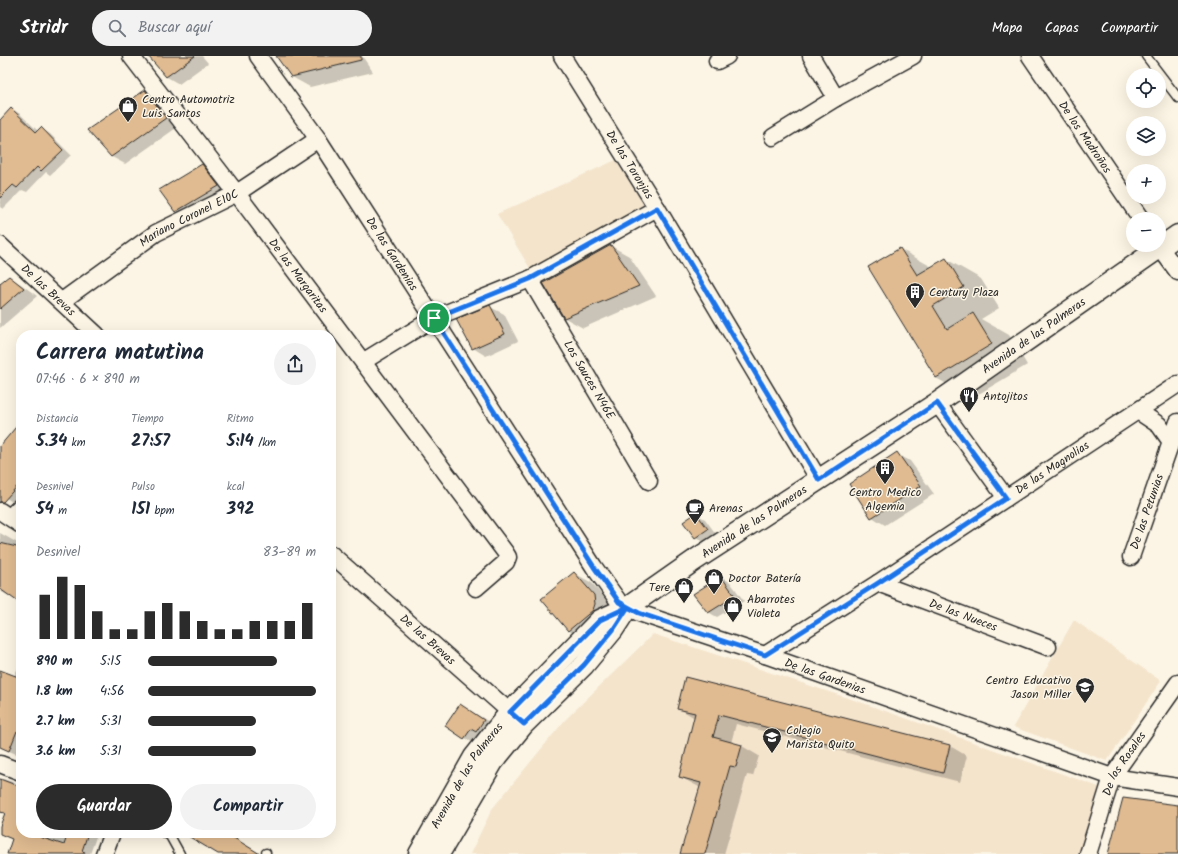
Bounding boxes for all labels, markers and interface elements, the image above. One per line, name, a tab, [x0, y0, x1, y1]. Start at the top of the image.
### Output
search box	[92, 10, 372, 46]
text: Stridr	[20, 13, 68, 43]
text: Buscar aquí	[138, 16, 211, 40]
icon: search	[106, 17, 128, 39]
text: Mapa	[992, 17, 1023, 39]
text: Capas	[1045, 17, 1079, 39]
text: Compartir	[1101, 17, 1158, 39]
map controls	[1126, 68, 1166, 252]
button: locate	[1126, 68, 1166, 108]
place label: Centro Automotriz Luis Santos	[142, 90, 235, 123]
shop icon: Centro Automotriz Luis Santos	[117, 95, 139, 123]
street label: De los Madroños	[1054, 97, 1117, 177]
button: layers	[1126, 116, 1166, 156]
street label: De las Toronjas	[601, 126, 659, 203]
button: +	[1126, 164, 1166, 204]
street label: Mariano Coronel E10C	[135, 184, 242, 252]
button: −	[1126, 212, 1166, 252]
street label: De las Gardenias	[361, 213, 423, 295]
street label: De las Margaritas	[264, 234, 333, 317]
street label: De las Brevas	[16, 259, 80, 320]
building icon: Century Plaza	[904, 281, 926, 309]
place label: Century Plaza	[929, 283, 999, 302]
street label: Avenida de las Palmeras	[978, 293, 1090, 379]
pin	[417, 301, 451, 335]
icon: arrive	[423, 307, 445, 329]
text: Carrera matutina	[36, 336, 204, 371]
street label: Los Sauces N46E	[559, 337, 621, 424]
button: share	[274, 343, 316, 385]
text: 07:46 · 6 × 890 m	[36, 369, 140, 390]
restaurant icon: Antojitos	[958, 385, 980, 413]
place label: Antojitos	[983, 387, 1028, 406]
text: Distancia	[36, 410, 78, 428]
text: Tiempo	[131, 410, 164, 428]
text: Ritmo	[227, 410, 254, 428]
text: 5.34	[36, 428, 67, 455]
text: 27:57	[131, 428, 170, 455]
text: 5:14	[227, 428, 254, 455]
text: km	[67, 434, 86, 452]
text: /km	[254, 434, 276, 452]
street label: De las Magnolias	[1011, 436, 1093, 499]
building icon: Centro Medico Algemia	[874, 457, 896, 485]
street label: De las Petunias	[1125, 471, 1169, 552]
text: Desnivel	[36, 478, 74, 496]
text: Pulso	[131, 478, 155, 496]
text: kcal	[227, 478, 245, 496]
street label: Avenida de las Palmeras	[697, 480, 811, 563]
place label: Centro Medico Algemia	[849, 483, 921, 516]
text: 54	[36, 496, 54, 523]
text: 151	[131, 496, 150, 523]
text: 392	[227, 496, 254, 523]
cafe icon: Arenas	[684, 497, 706, 525]
place label: Arenas	[709, 499, 743, 518]
text: m	[54, 502, 67, 520]
text: bpm	[150, 502, 174, 520]
text: Desnivel	[36, 542, 80, 563]
text: 83–89 m	[263, 542, 316, 563]
shop icon: Doctor Batería	[703, 567, 725, 595]
place label: Doctor Batería	[728, 569, 802, 588]
shop icon: Tere	[673, 576, 695, 604]
place label: Tere	[649, 578, 671, 597]
place label: Abarrotes Violeta	[747, 590, 795, 623]
street label: De las Nueces	[926, 594, 1000, 637]
shop icon: Abarrotes Violeta	[722, 595, 744, 623]
street label: De las Brevas	[395, 609, 460, 669]
text: 890 m	[36, 651, 73, 672]
text: 5:15	[100, 651, 121, 672]
street label: De las Gardenias	[782, 653, 868, 699]
place label: Centro Educativo Jason Miller	[985, 671, 1072, 704]
school or university icon: Centro Educativo Jason Miller	[1074, 676, 1096, 704]
text: 1.8 km	[36, 681, 73, 702]
text: 4:56	[100, 681, 125, 702]
text: 2.7 km	[36, 711, 75, 732]
text: 5:31	[100, 711, 122, 732]
street label: Avenida de las Palmeras	[426, 718, 508, 832]
place label: Colegio Marista Quito	[786, 721, 855, 754]
school or university icon: Colegio Marista Quito	[761, 726, 783, 754]
street label: De los Rosales	[1097, 727, 1151, 798]
text: 3.6 km	[36, 741, 75, 762]
text: 5:31	[100, 741, 122, 762]
button: Guardar	[36, 784, 172, 830]
button: Compartir	[180, 784, 316, 830]

